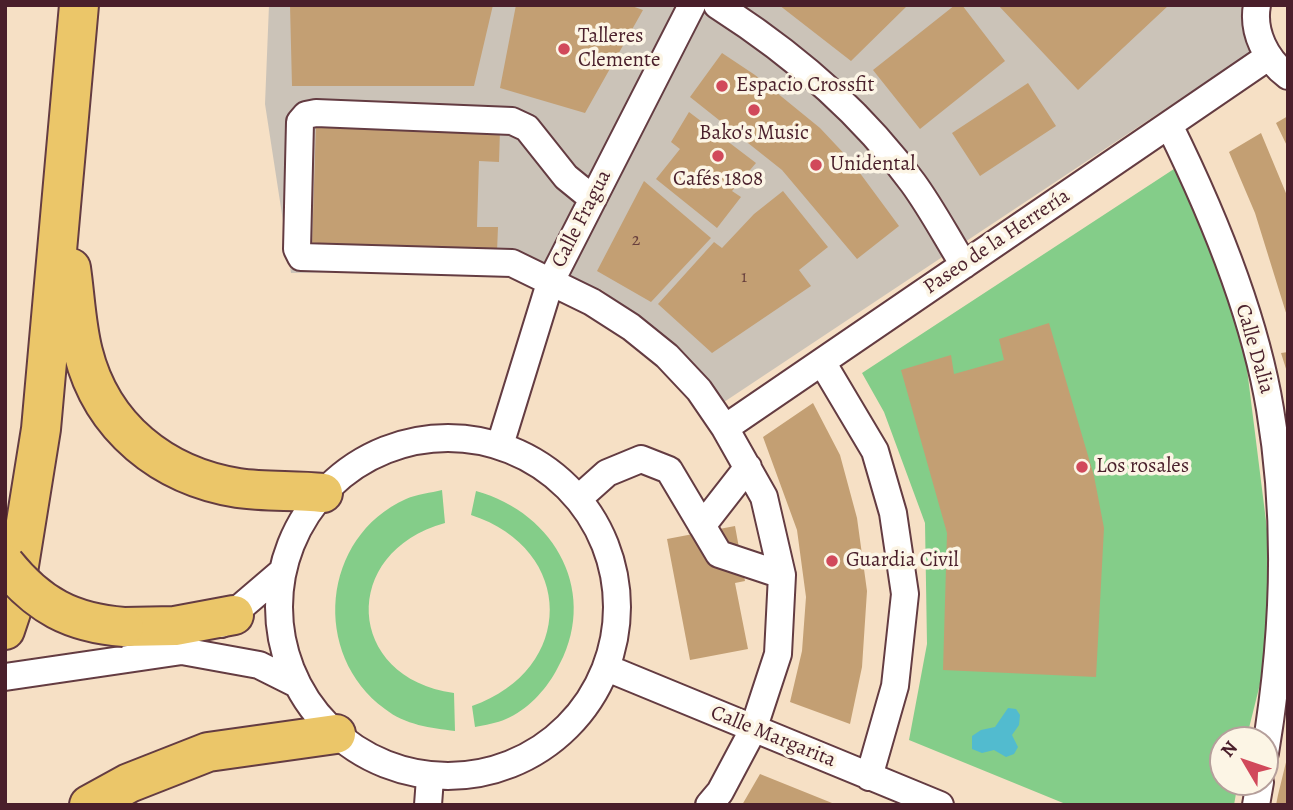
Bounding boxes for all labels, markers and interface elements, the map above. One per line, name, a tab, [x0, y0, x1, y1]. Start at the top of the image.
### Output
place label: Talleres Clemente	[578, 24, 660, 74]
marker: Talleres Clemente	[556, 41, 572, 57]
place label: Espacio Crossfit	[736, 73, 874, 99]
marker: Espacio Crossfit	[714, 78, 730, 94]
marker: Bako's Music	[746, 102, 762, 118]
place label: Bako's Music	[699, 121, 809, 147]
marker: Cafés 1808	[710, 148, 726, 164]
place label: Unidental	[830, 152, 915, 178]
marker: Unidental	[808, 157, 824, 173]
street label: Calle Fragua	[547, 166, 617, 272]
place label: Cafés 1808	[673, 167, 763, 193]
street label: Paseo de la Herrería	[919, 184, 1075, 300]
house number: 2	[632, 230, 640, 252]
house number: 1	[741, 267, 747, 289]
street label: Calle Dalia	[1229, 301, 1279, 397]
place label: Los rosales	[1096, 454, 1189, 480]
marker: Los rosales	[1074, 459, 1090, 475]
place label: Guardia Civil	[846, 548, 959, 574]
marker: Guardia Civil	[824, 553, 840, 569]
street label: Calle Margarita	[707, 700, 839, 774]
north arrow	[1209, 726, 1279, 796]
text: N	[1215, 735, 1244, 763]

